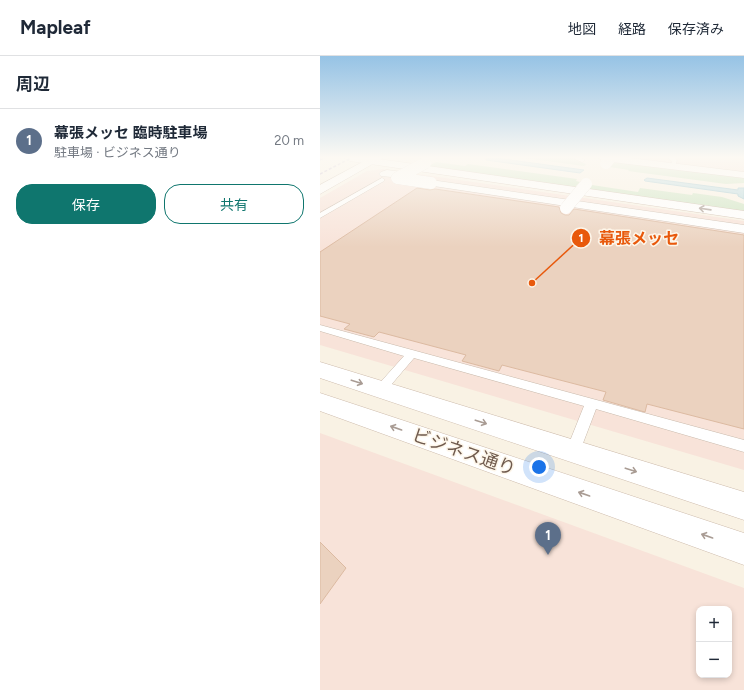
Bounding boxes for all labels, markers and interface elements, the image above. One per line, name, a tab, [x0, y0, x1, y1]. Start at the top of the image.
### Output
text: Mapleaf	[20, 16, 91, 39]
text: 地図	[568, 21, 596, 38]
text: 経路	[618, 21, 646, 38]
text: 保存済み	[668, 21, 724, 38]
text: 周辺	[16, 74, 50, 94]
text: 幕張メッセ 臨時駐車場	[54, 124, 208, 142]
text: 1	[26, 133, 32, 148]
text: 20 m	[274, 133, 304, 148]
text: 駐車場 · ビジネス通り	[54, 145, 181, 160]
button: 保存	[16, 184, 156, 224]
button: 共有	[164, 184, 304, 224]
one-way arrow	[699, 205, 712, 213]
callout: 幕張メッセ	[571, 224, 687, 252]
text: 幕張メッセ	[599, 229, 679, 248]
text: 1	[578, 231, 584, 245]
one-way arrow	[350, 379, 363, 386]
one-way arrow	[474, 419, 487, 426]
one-way arrow	[389, 424, 402, 431]
street label: ビジネス通り	[409, 424, 519, 480]
your location	[529, 457, 549, 477]
one-way arrow	[625, 467, 638, 474]
one-way arrow	[579, 489, 591, 497]
pin: 1	[535, 522, 561, 555]
one-way arrow	[702, 532, 714, 540]
map controls	[696, 606, 732, 678]
button: +	[696, 606, 732, 642]
button: −	[696, 642, 732, 678]

